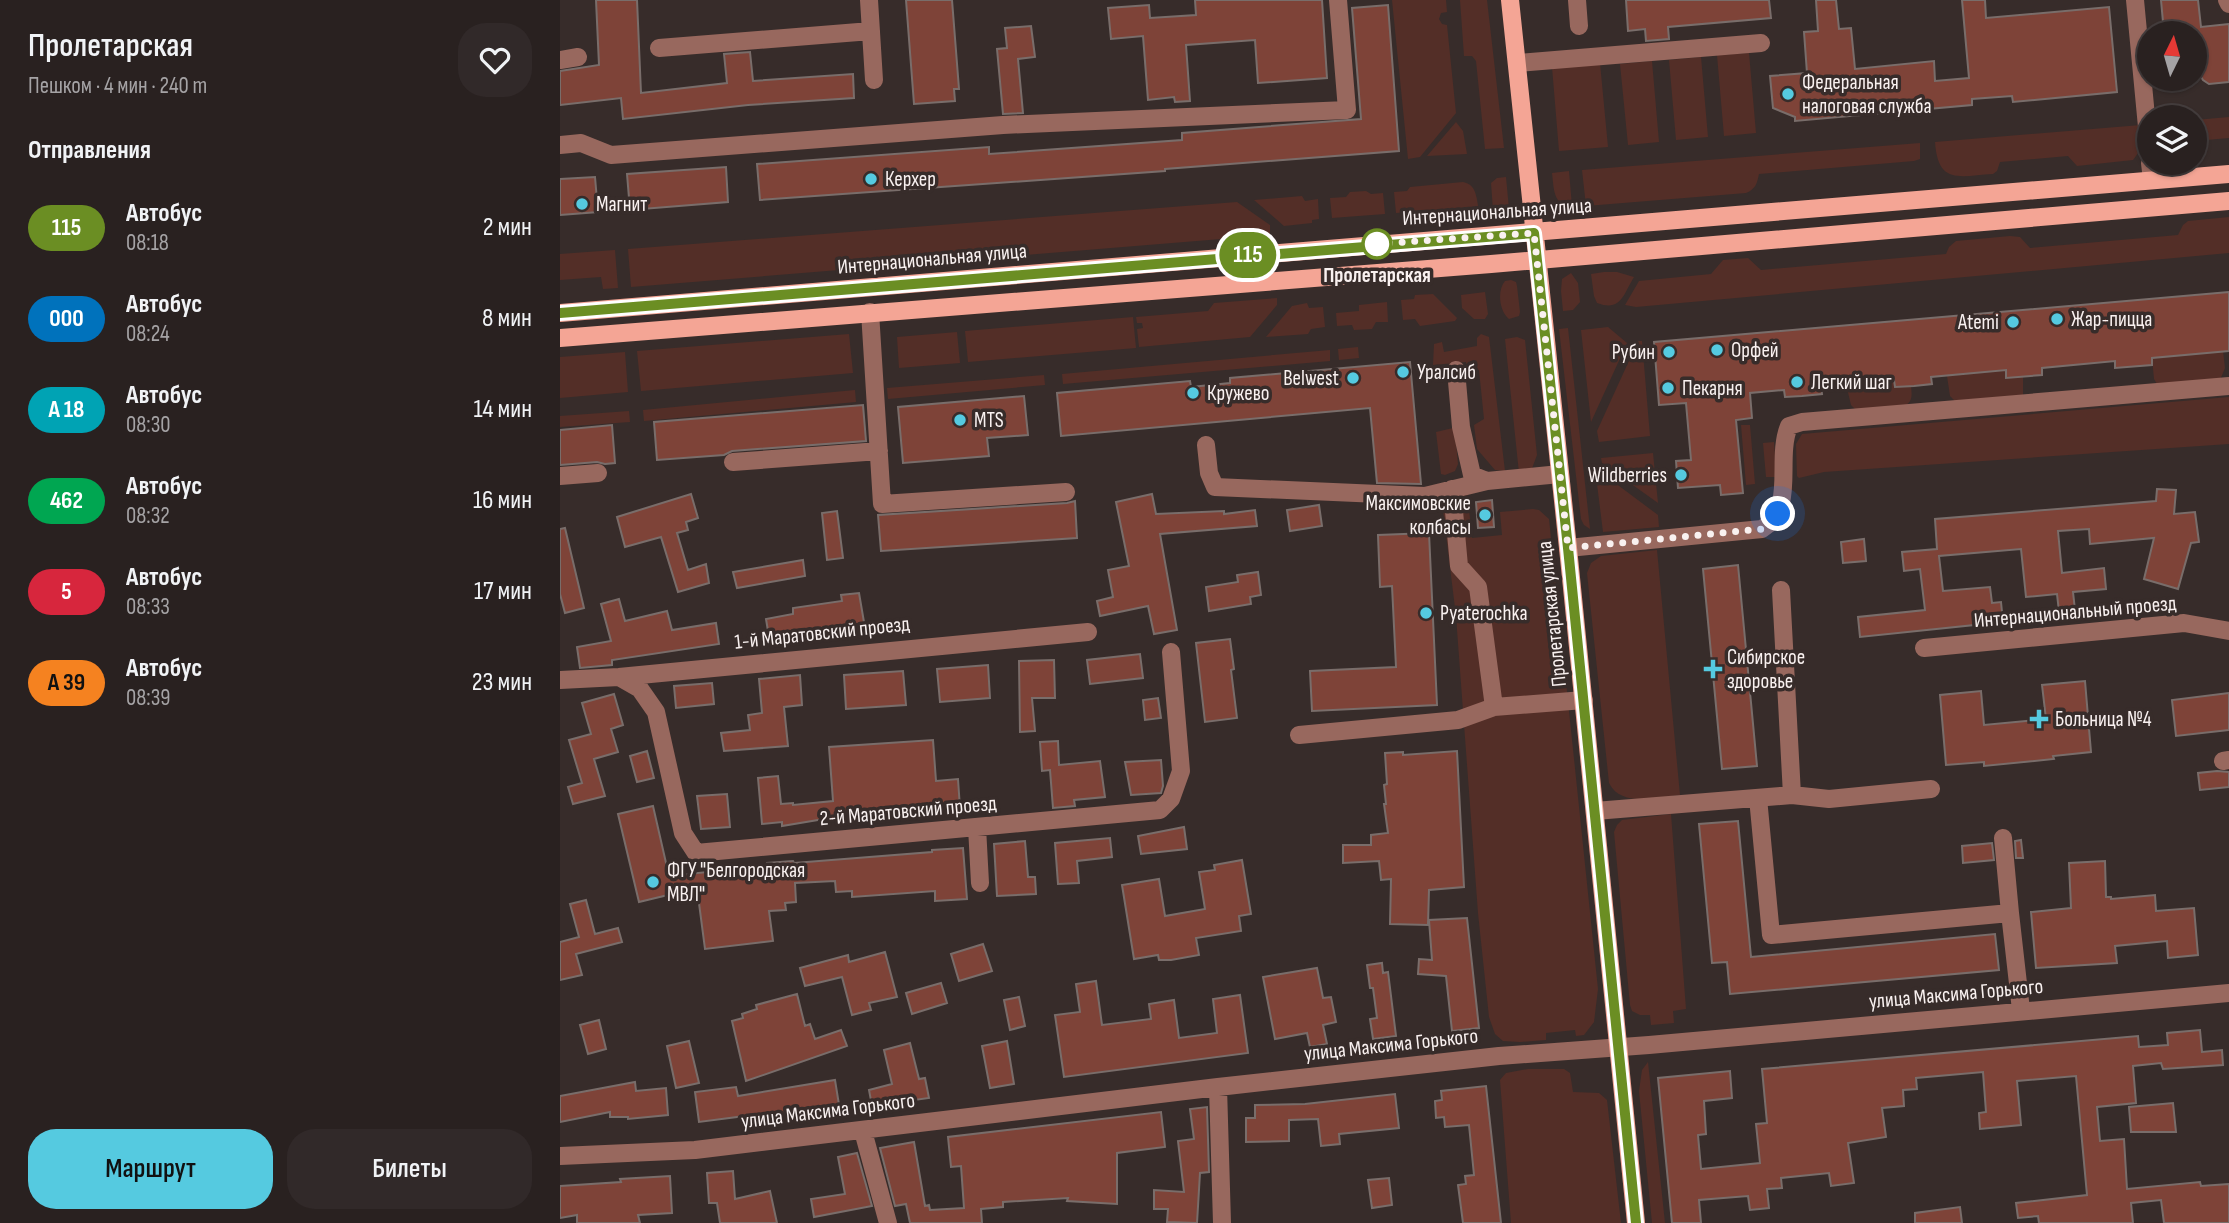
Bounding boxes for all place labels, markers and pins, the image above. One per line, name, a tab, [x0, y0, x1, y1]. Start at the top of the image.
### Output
place label: Федеральная налоговая служба	[1802, 70, 1932, 119]
marker: Федеральная налоговая служба	[1780, 86, 1796, 102]
place label: Керхер	[885, 167, 936, 192]
marker: Керхер	[863, 171, 879, 187]
place label: Магнит	[596, 192, 647, 217]
marker: Магнит	[574, 196, 590, 212]
marker: Пролетарская	[1362, 229, 1392, 259]
place label: Пролетарская	[1323, 263, 1431, 288]
place label: Жар-пицца	[2071, 307, 2152, 332]
place label: Atemi	[1957, 310, 1999, 335]
marker: Жар-пицца	[2049, 311, 2065, 327]
marker: Atemi	[2005, 314, 2021, 330]
place label: Орфей	[1731, 338, 1779, 363]
place label: Рубин	[1612, 340, 1655, 365]
marker: Орфей	[1709, 342, 1725, 358]
marker: Рубин	[1661, 344, 1677, 360]
place label: Уралсиб	[1417, 360, 1476, 385]
marker: Уралсиб	[1395, 364, 1411, 380]
place label: Belwest	[1283, 366, 1339, 391]
marker: Belwest	[1345, 370, 1361, 386]
place label: Легкий шаг	[1811, 370, 1892, 395]
marker: Легкий шаг	[1789, 374, 1805, 390]
place label: Пекарня	[1682, 376, 1743, 401]
marker: Пекарня	[1660, 380, 1676, 396]
place label: Кружево	[1207, 381, 1269, 406]
marker: Кружево	[1185, 385, 1201, 401]
place label: MTS	[974, 408, 1004, 433]
marker: MTS	[952, 412, 968, 428]
place label: Wildberries	[1588, 463, 1667, 488]
marker: Wildberries	[1673, 467, 1689, 483]
place label: Максимовские колбасы	[1365, 491, 1471, 540]
marker: Максимовские колбасы	[1477, 507, 1493, 523]
place label: Pyaterochka	[1440, 601, 1528, 626]
marker: Pyaterochka	[1418, 605, 1434, 621]
place label: Сибирское здоровье	[1727, 645, 1805, 694]
marker: Сибирское здоровье	[1705, 661, 1721, 677]
place label: Больница №4	[2055, 707, 2152, 732]
marker: Больница №4	[2029, 709, 2049, 729]
place label: ФГУ "Белгородская МВЛ"	[667, 858, 805, 907]
marker: ФГУ "Белгородская МВЛ"	[645, 874, 661, 890]

